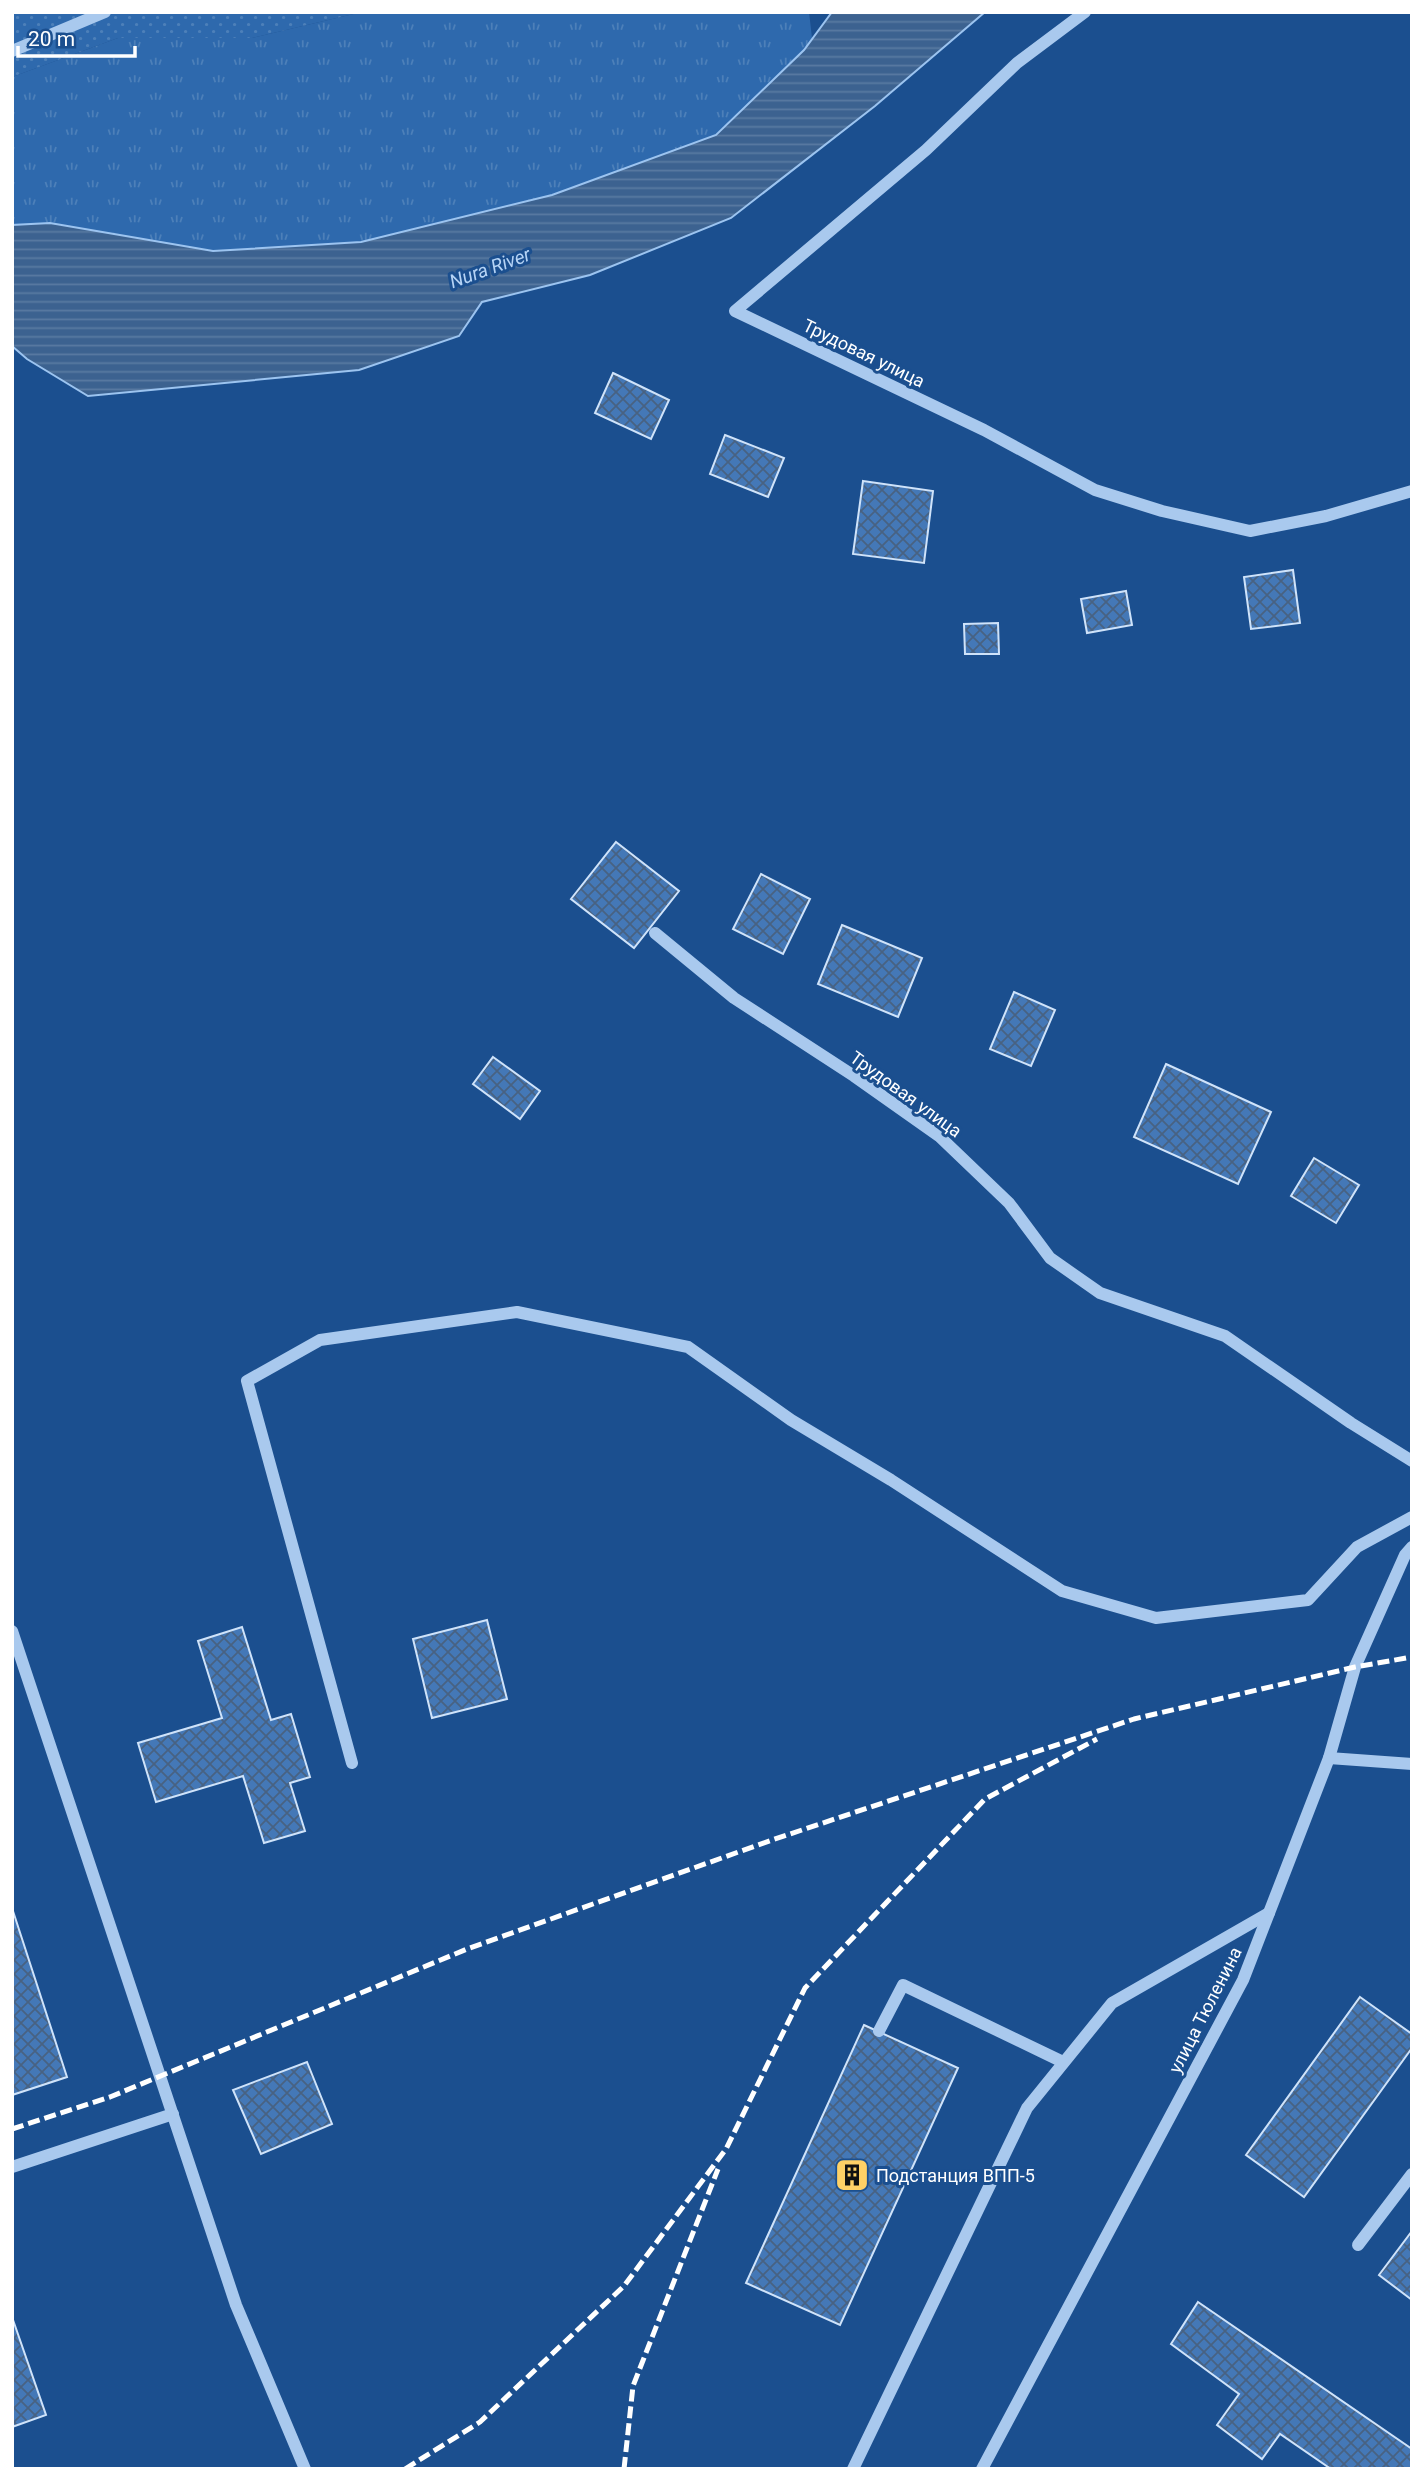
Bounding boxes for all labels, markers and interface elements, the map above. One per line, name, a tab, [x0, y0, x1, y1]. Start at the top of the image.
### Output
scale bar	[18, 14, 135, 58]
text: 20 m	[28, 27, 75, 51]
water label: Nura River	[446, 242, 534, 293]
street label: Трудовая улица	[800, 314, 928, 392]
street label: Трудовая улица	[846, 1046, 966, 1142]
street label: улица Тюленина	[1164, 1943, 1246, 2077]
building icon: Подстанция ВПП-5	[833, 2156, 871, 2194]
place label: Подстанция ВПП-5	[876, 2165, 1035, 2186]

